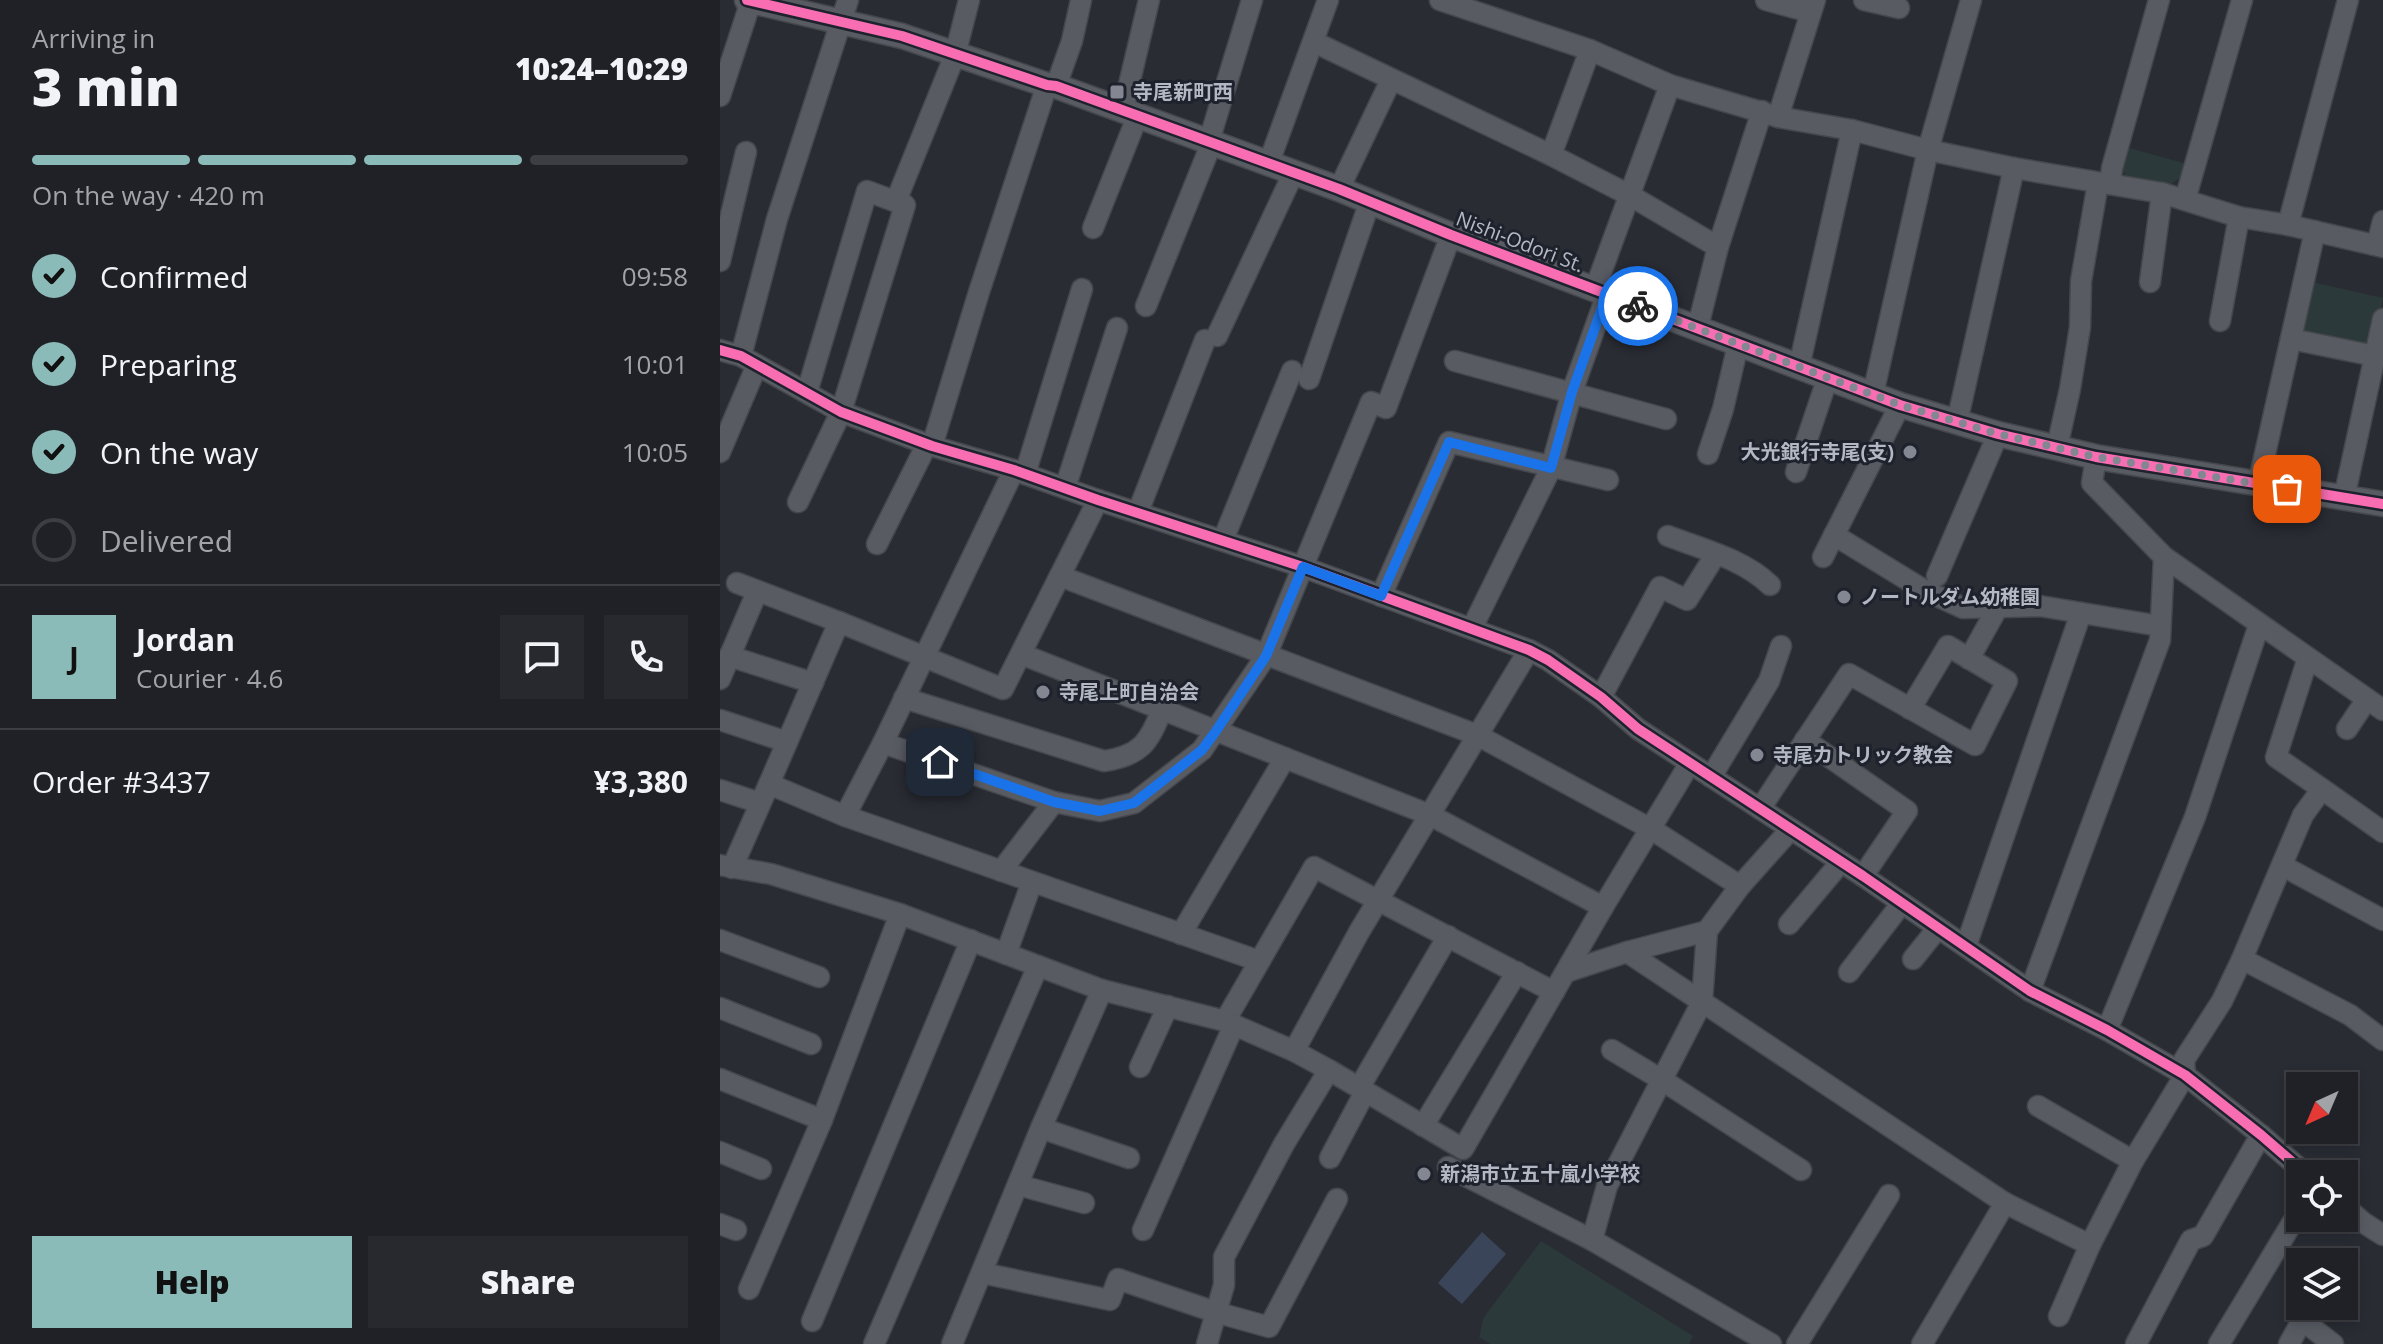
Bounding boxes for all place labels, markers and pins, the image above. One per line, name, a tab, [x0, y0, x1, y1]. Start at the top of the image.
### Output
place label: 寺尾新町西	[1133, 78, 1233, 105]
marker: 寺尾新町西	[1108, 83, 1126, 101]
place label: 大光銀行寺尾(支)	[1740, 438, 1894, 465]
marker: 大光銀行寺尾(支)	[1901, 443, 1919, 461]
pin	[2253, 455, 2321, 523]
place label: ノートルダム幼稚園	[1860, 583, 2040, 610]
marker: ノートルダム幼稚園	[1835, 588, 1853, 606]
place label: 寺尾上町自治会	[1059, 678, 1199, 705]
marker: 寺尾上町自治会	[1034, 683, 1052, 701]
pin	[906, 728, 974, 796]
place label: 寺尾カトリック教会	[1773, 741, 1953, 768]
marker: 寺尾カトリック教会	[1748, 746, 1766, 764]
place label: 新潟市立五十嵐小学校	[1440, 1160, 1640, 1187]
marker: 新潟市立五十嵐小学校	[1415, 1165, 1433, 1183]

